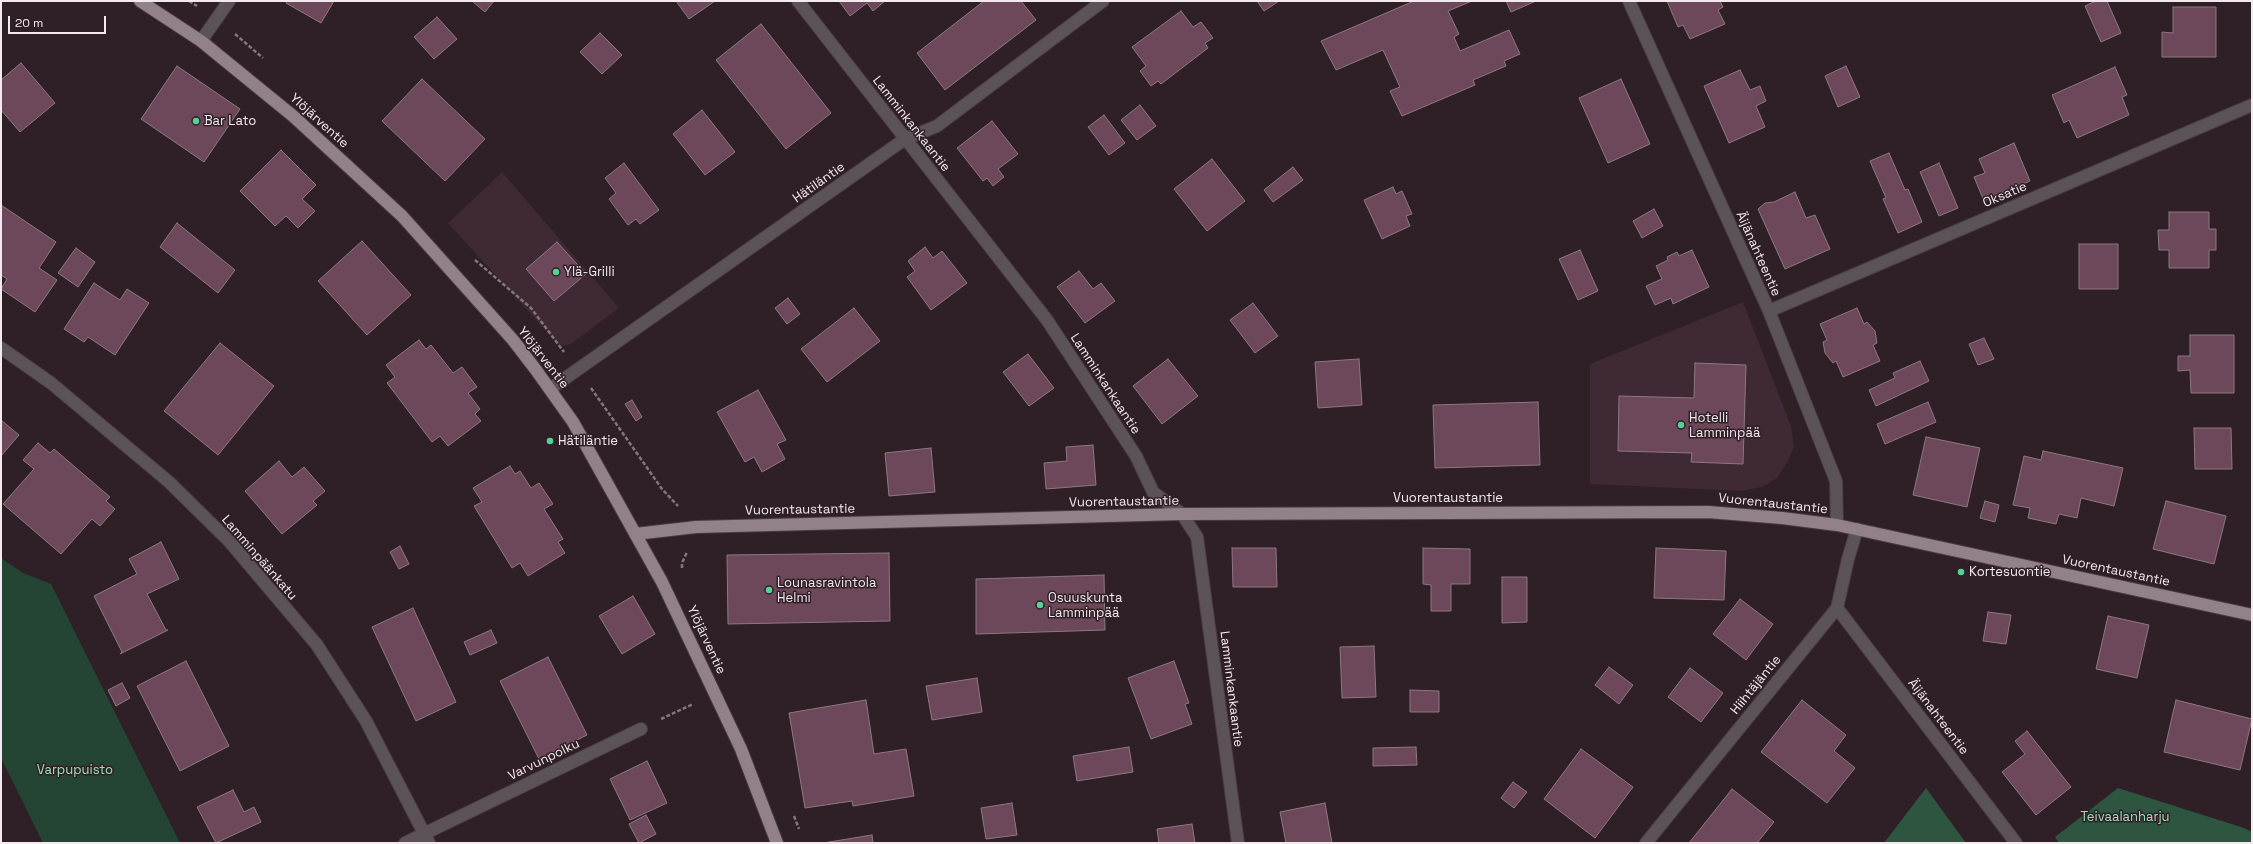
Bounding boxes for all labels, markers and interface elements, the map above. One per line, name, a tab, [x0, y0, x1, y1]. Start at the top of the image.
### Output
scale bar	[10, 8, 108, 34]
text: 20 m	[15, 15, 43, 31]
street label: Lamminkankaantie	[869, 73, 953, 175]
street label: Ylöjärventie	[286, 91, 352, 151]
place label: Bar Lato	[204, 113, 256, 129]
marker: Bar Lato	[191, 116, 201, 126]
street label: Hätiläntie	[790, 159, 848, 207]
street label: Oksatie	[1981, 179, 2029, 211]
street label: Äijänahteentie	[1732, 209, 1784, 299]
place label: Ylä-Grilli	[564, 264, 615, 280]
marker: Ylä-Grilli	[551, 267, 561, 277]
street label: Ylöjärventie	[514, 324, 572, 392]
street label: Lamminkankaantie	[1067, 331, 1143, 437]
place label: Hotelli Lamminpää	[1689, 410, 1760, 441]
marker: Hotelli Lamminpää	[1676, 420, 1686, 430]
place label: Hätiläntie	[558, 433, 618, 449]
marker: Hätiläntie	[545, 436, 555, 446]
street label: Vuorentaustantie	[1393, 490, 1503, 506]
street label: Vuorentaustantie	[1717, 490, 1829, 518]
street label: Vuorentaustantie	[1069, 493, 1179, 511]
street label: Vuorentaustantie	[745, 501, 855, 519]
street label: Lamminpäänkatu	[218, 512, 300, 604]
street label: Vuorentaustantie	[2061, 552, 2171, 590]
place label: Kortesuontie	[1969, 564, 2051, 580]
marker: Kortesuontie	[1956, 567, 1966, 577]
place label: Lounasravintola Helmi	[777, 575, 877, 606]
marker: Lounasravintola Helmi	[764, 585, 774, 595]
place label: Osuuskunta Lamminpää	[1048, 590, 1122, 621]
marker: Osuuskunta Lamminpää	[1035, 600, 1045, 610]
street label: Ylöjärventie	[683, 603, 729, 677]
street label: Lamminkankaantie	[1216, 630, 1246, 748]
street label: Hiihtäjäntie	[1727, 652, 1785, 718]
street label: Äijänahteentie	[1904, 676, 1972, 758]
street label: Varvunpolku	[506, 736, 582, 784]
park label: Varpupuisto	[37, 762, 113, 778]
park label: Teivaalanharju	[2080, 809, 2170, 825]

